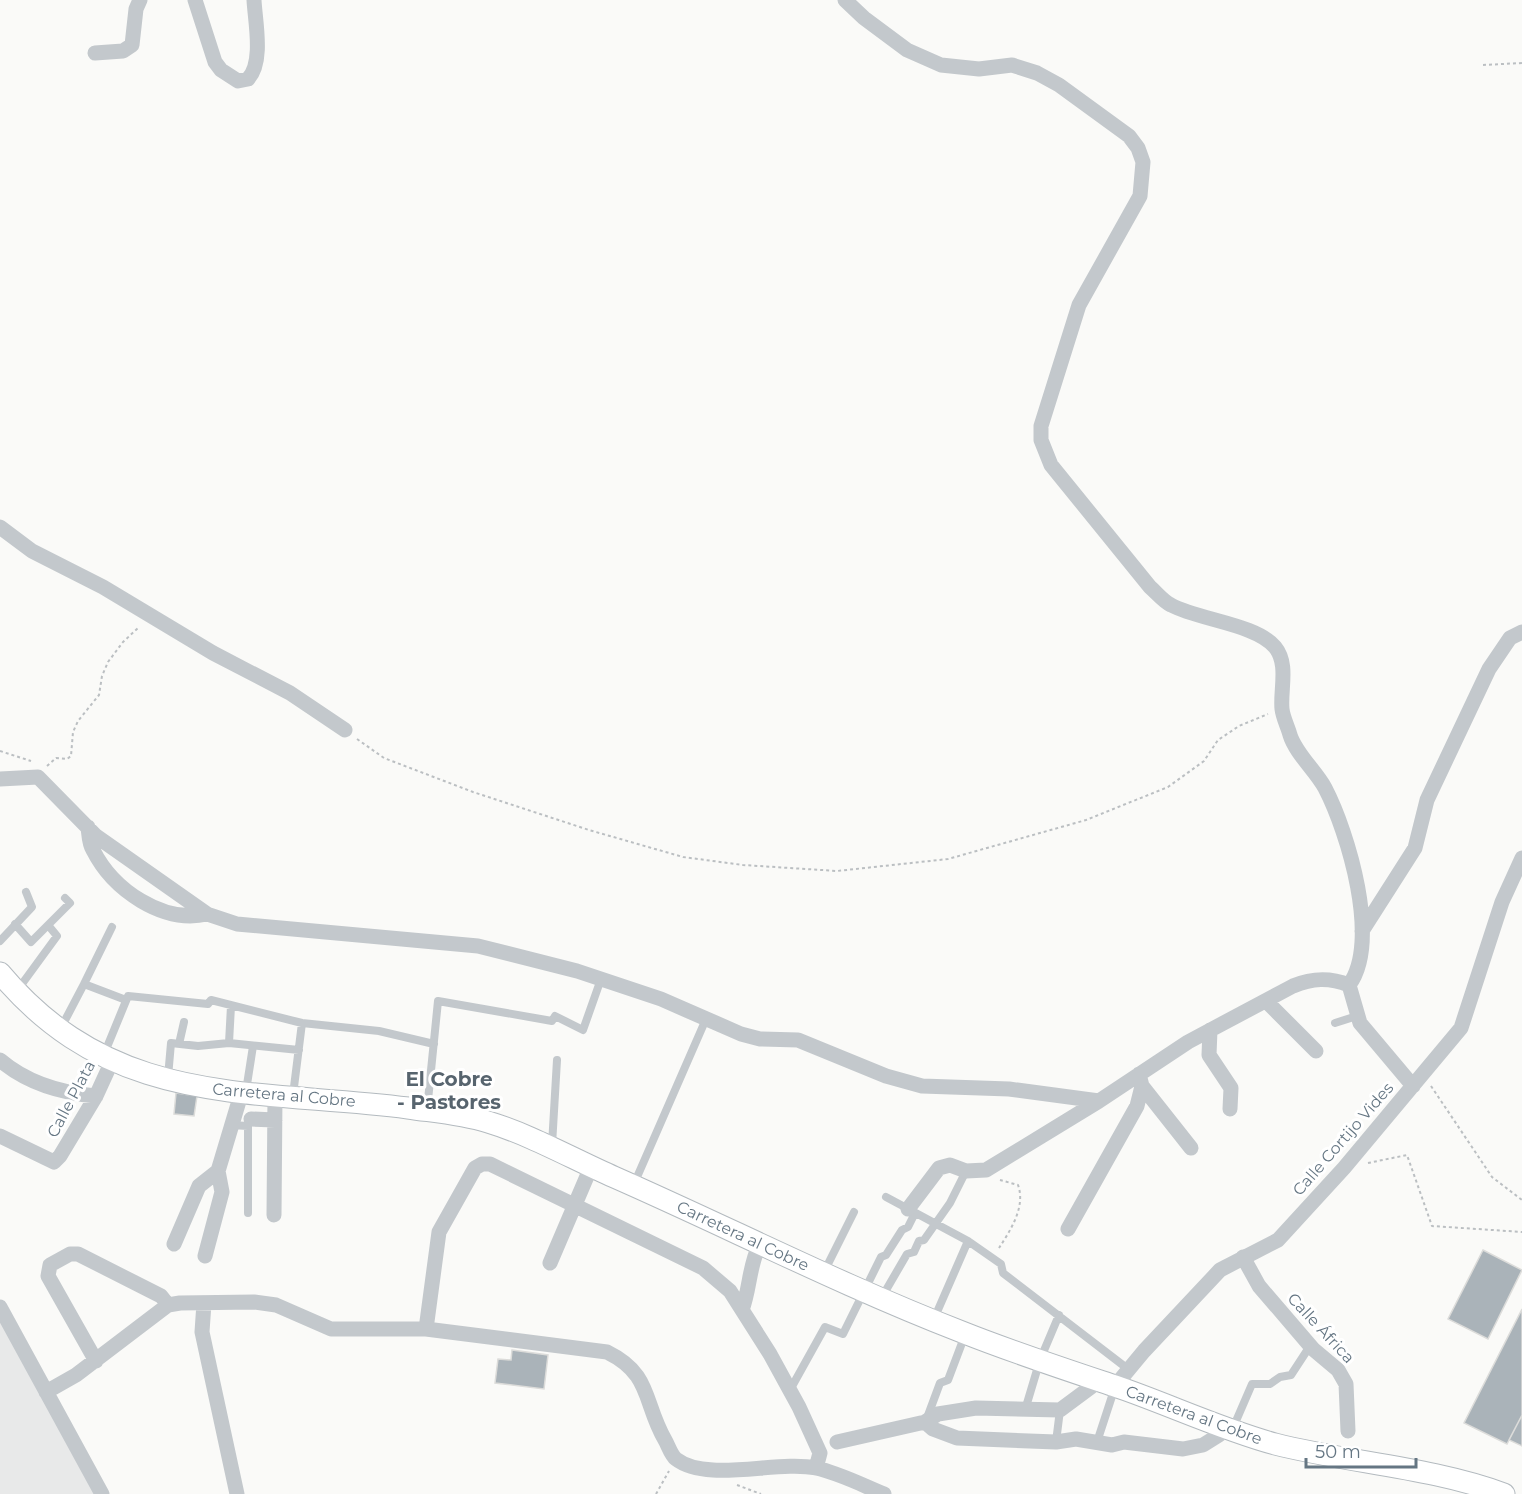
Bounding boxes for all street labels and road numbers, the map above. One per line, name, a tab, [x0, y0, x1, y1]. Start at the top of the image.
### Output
street label: Calle Plata	[43, 1057, 99, 1141]
street label: Calle Cortijo Vides	[1289, 1078, 1397, 1199]
street label: Carretera al Cobre	[212, 1079, 356, 1111]
street label: Carretera al Cobre	[674, 1197, 812, 1275]
street label: Calle África	[1284, 1289, 1358, 1367]
street label: Carretera al Cobre	[1123, 1381, 1265, 1449]

